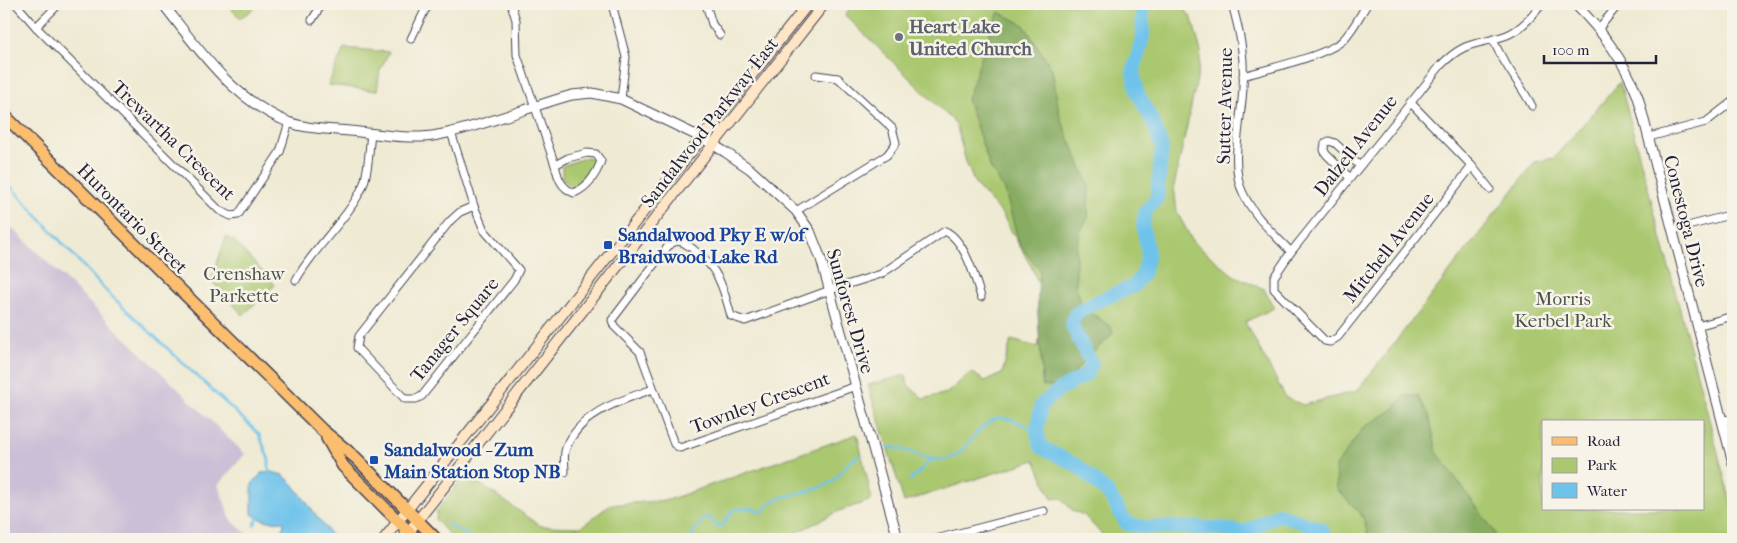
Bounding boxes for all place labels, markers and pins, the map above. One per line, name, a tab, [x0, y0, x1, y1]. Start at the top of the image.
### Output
place label: Heart Lake United Church	[908, 16, 1032, 60]
marker: Heart Lake United Church	[893, 31, 905, 43]
place label: Sandalwood Pky E w/of Braidwood Lake Rd	[618, 224, 810, 268]
marker: Sandalwood Pky E w/of Braidwood Lake Rd	[602, 239, 614, 251]
place label: Sandalwood - Zum Main Station Stop NB	[383, 439, 561, 483]
marker: Sandalwood - Zum Main Station Stop NB	[368, 454, 380, 466]

